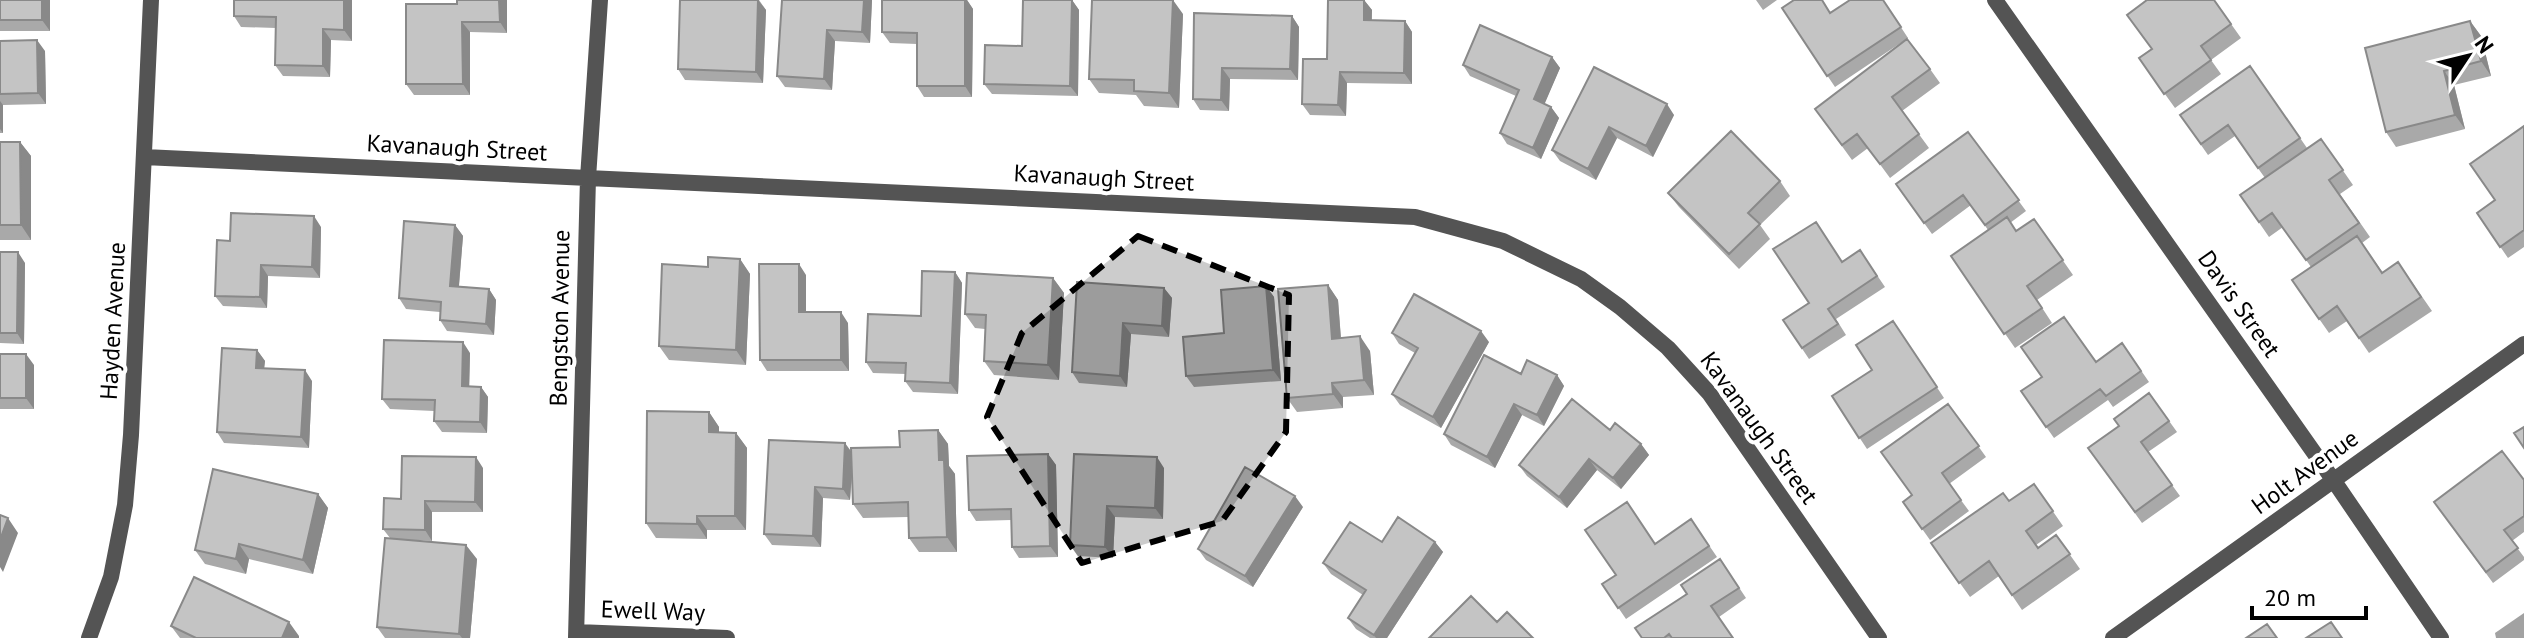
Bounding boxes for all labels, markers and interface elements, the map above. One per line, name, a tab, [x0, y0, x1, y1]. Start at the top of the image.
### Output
north arrow	[2428, 16, 2508, 96]
text: N	[2469, 31, 2500, 58]
street label: Kavanaugh Street	[366, 127, 548, 168]
street label: Kavanaugh Street	[1013, 157, 1195, 198]
street label: Bengston Avenue	[542, 229, 577, 407]
street label: Hayden Avenue	[93, 241, 132, 401]
street label: Davis Street	[2191, 244, 2288, 363]
street label: Kavanaugh Street	[1694, 345, 1825, 510]
street label: Holt Avenue	[2245, 422, 2364, 521]
scale bar	[2252, 570, 2366, 620]
text: 20 m	[2264, 582, 2316, 613]
street label: Ewell Way	[600, 593, 706, 628]

